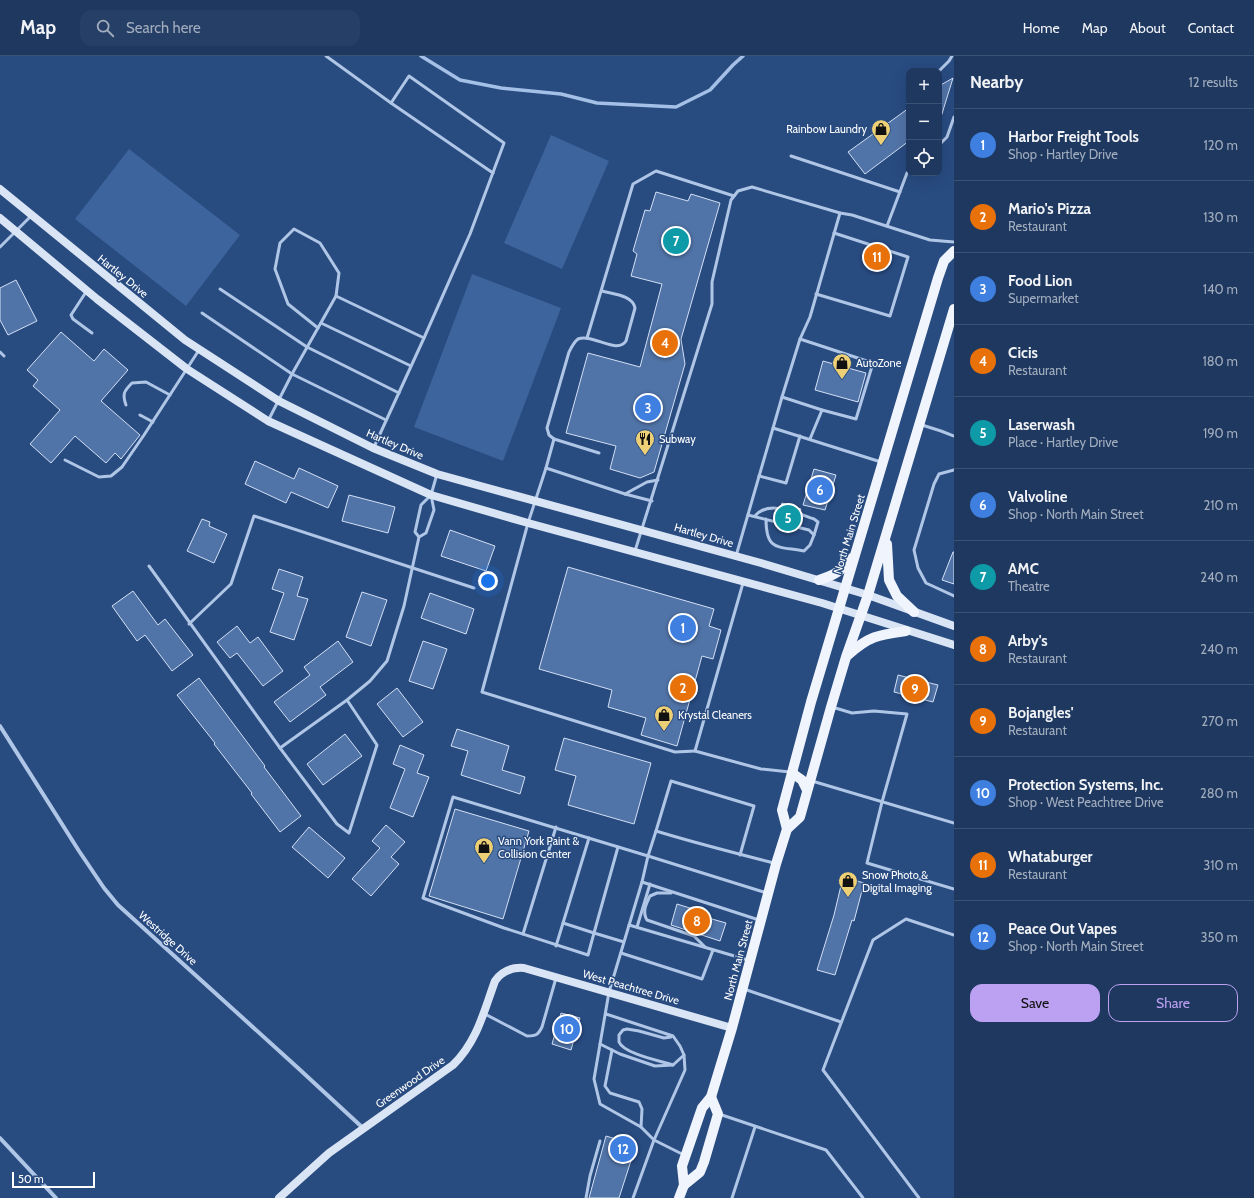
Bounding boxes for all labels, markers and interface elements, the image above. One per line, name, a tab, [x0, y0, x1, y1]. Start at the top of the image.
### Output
search box	[80, 10, 360, 46]
text: Map	[20, 16, 56, 39]
icon: search	[94, 17, 116, 39]
text: Search here	[126, 19, 201, 37]
text: Home	[1023, 19, 1060, 37]
text: Map	[1082, 19, 1107, 37]
text: About	[1129, 19, 1166, 37]
text: Contact	[1188, 19, 1234, 37]
map controls	[906, 68, 942, 176]
button: +	[906, 68, 942, 104]
text: Nearby	[970, 72, 1023, 92]
text: 12 results	[1188, 74, 1238, 90]
button: −	[906, 104, 942, 140]
shop icon: Rainbow Laundry	[870, 118, 892, 146]
place label: Rainbow Laundry	[786, 122, 867, 136]
text: Harbor Freight Tools	[1008, 128, 1139, 146]
text: 1	[981, 137, 985, 153]
text: 120 m	[1204, 137, 1238, 153]
button: locate	[906, 140, 942, 176]
text: Shop · Hartley Drive	[1008, 146, 1118, 162]
text: Mario's Pizza	[1008, 200, 1091, 218]
text: 2	[980, 209, 986, 225]
text: 130 m	[1203, 209, 1238, 225]
text: Restaurant	[1008, 218, 1067, 234]
pin: 7	[663, 226, 689, 256]
pin: 11	[864, 242, 890, 272]
street label: Hartley Drive	[95, 251, 151, 301]
text: Food Lion	[1008, 272, 1072, 290]
text: 3	[979, 281, 987, 297]
text: 140 m	[1203, 281, 1238, 297]
text: Supermarket	[1008, 290, 1079, 306]
pin: 4	[652, 328, 678, 358]
text: Cicis	[1008, 344, 1038, 362]
shop icon: AutoZone	[831, 352, 853, 380]
text: 4	[979, 353, 987, 369]
text: 180 m	[1202, 353, 1238, 369]
place label: AutoZone	[856, 356, 902, 370]
text: Restaurant	[1008, 362, 1067, 378]
pin: 3	[635, 393, 661, 423]
text: Laserwash	[1008, 416, 1075, 434]
text: 5	[980, 425, 986, 441]
text: 190 m	[1203, 425, 1238, 441]
street label: Hartley Drive	[364, 426, 426, 462]
restaurant icon: Subway	[634, 428, 656, 456]
place label: Subway	[659, 432, 696, 446]
text: Place · Hartley Drive	[1008, 434, 1118, 450]
pin: 6	[807, 475, 833, 505]
text: Valvoline	[1008, 488, 1067, 506]
street label: North Main Street	[830, 492, 868, 576]
text: 6	[979, 497, 987, 513]
text: 210 m	[1204, 497, 1238, 513]
pin: 5	[775, 503, 801, 533]
text: Shop · North Main Street	[1008, 506, 1144, 522]
street label: Hartley Drive	[673, 520, 736, 550]
text: AMC	[1008, 560, 1039, 578]
text: 7	[980, 569, 986, 585]
text: 240 m	[1200, 569, 1238, 585]
your location	[478, 571, 498, 591]
text: Theatre	[1008, 578, 1050, 594]
pin: 1	[670, 613, 696, 643]
text: Arby's	[1008, 632, 1048, 650]
text: 8	[979, 641, 987, 657]
text: 240 m	[1200, 641, 1238, 657]
text: Restaurant	[1008, 650, 1067, 666]
pin: 2	[670, 673, 696, 703]
pin: 9	[902, 674, 928, 704]
shop icon: Krystal Cleaners	[653, 704, 675, 732]
text: Bojangles'	[1008, 704, 1074, 722]
place label: Krystal Cleaners	[678, 708, 752, 722]
text: 9	[979, 713, 987, 729]
text: 270 m	[1201, 713, 1238, 729]
text: Restaurant	[1008, 722, 1067, 738]
text: Protection Systems, Inc.	[1008, 776, 1163, 794]
text: 10	[976, 785, 990, 801]
text: 280 m	[1200, 785, 1238, 801]
text: Shop · West Peachtree Drive	[1008, 794, 1164, 810]
place label: Vann York Paint & Collision Center	[498, 834, 580, 861]
shop icon: Vann York Paint & Collision Center	[473, 836, 495, 864]
text: Whataburger	[1008, 848, 1093, 866]
text: 11	[978, 857, 988, 873]
text: 310 m	[1203, 857, 1238, 873]
text: Restaurant	[1008, 866, 1067, 882]
place label: Snow Photo & Digital Imaging	[862, 868, 932, 895]
shop icon: Snow Photo & Digital Imaging	[837, 870, 859, 898]
pin: 8	[684, 906, 710, 936]
street label: Westridge Drive	[136, 908, 200, 968]
street label: North Main Street	[721, 918, 756, 1002]
text: Peace Out Vapes	[1008, 920, 1117, 938]
text: 12	[977, 929, 989, 945]
text: 350 m	[1201, 929, 1238, 945]
text: Shop · North Main Street	[1008, 938, 1144, 954]
street label: West Peachtree Drive	[581, 967, 681, 1008]
button: Save	[970, 984, 1100, 1022]
button: Share	[1108, 984, 1238, 1022]
pin: 10	[554, 1014, 580, 1044]
street label: Greenwood Drive	[373, 1053, 448, 1111]
pin: 12	[610, 1134, 636, 1164]
scale bar	[12, 1170, 95, 1189]
text: 50 m	[18, 1172, 44, 1186]

